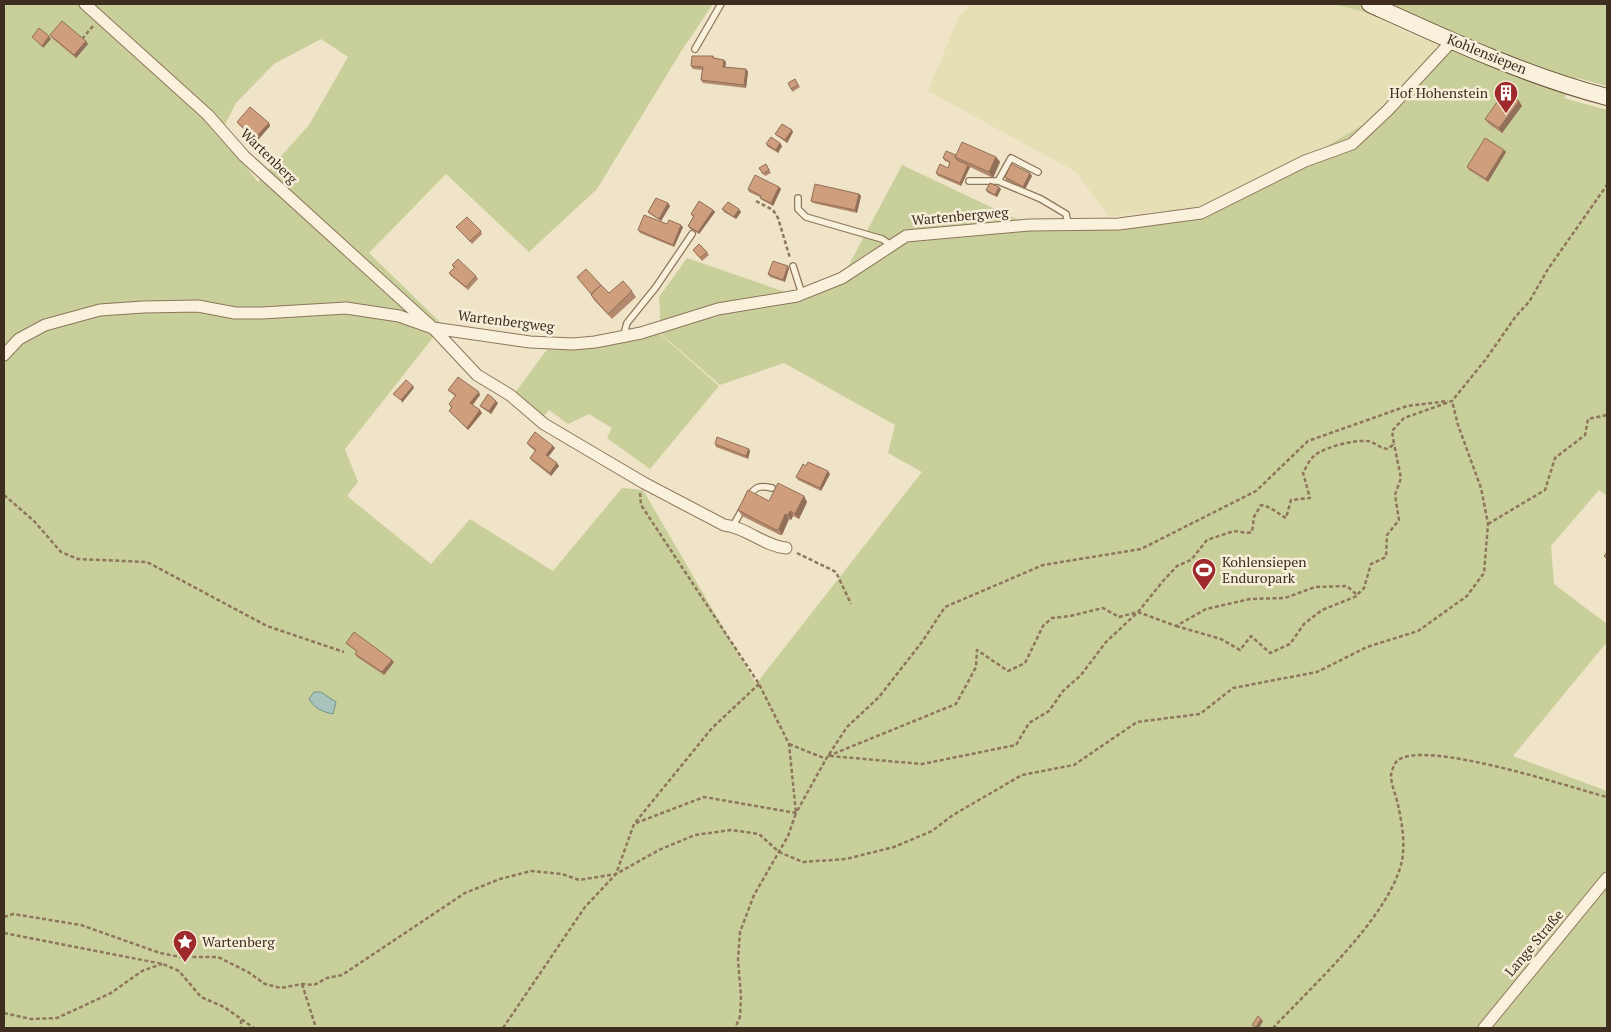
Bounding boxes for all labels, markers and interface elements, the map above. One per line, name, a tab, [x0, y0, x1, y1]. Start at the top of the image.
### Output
street label: Kohlensiepen	[1444, 29, 1531, 78]
building icon: Hof Hohenstein	[1493, 80, 1519, 114]
place label: Hof Hohenstein	[1390, 83, 1489, 102]
street label: Wartenberg	[237, 124, 303, 188]
street label: Wartenbergweg	[911, 202, 1010, 229]
street label: Wartenbergweg	[457, 305, 556, 336]
place label: Kohlensiepen Enduropark	[1222, 552, 1307, 587]
sports icon: Kohlensiepen Enduropark	[1191, 557, 1217, 591]
street label: Lange Straße	[1500, 905, 1567, 980]
place icon: Wartenberg	[172, 929, 198, 963]
place label: Wartenberg	[202, 932, 275, 951]

